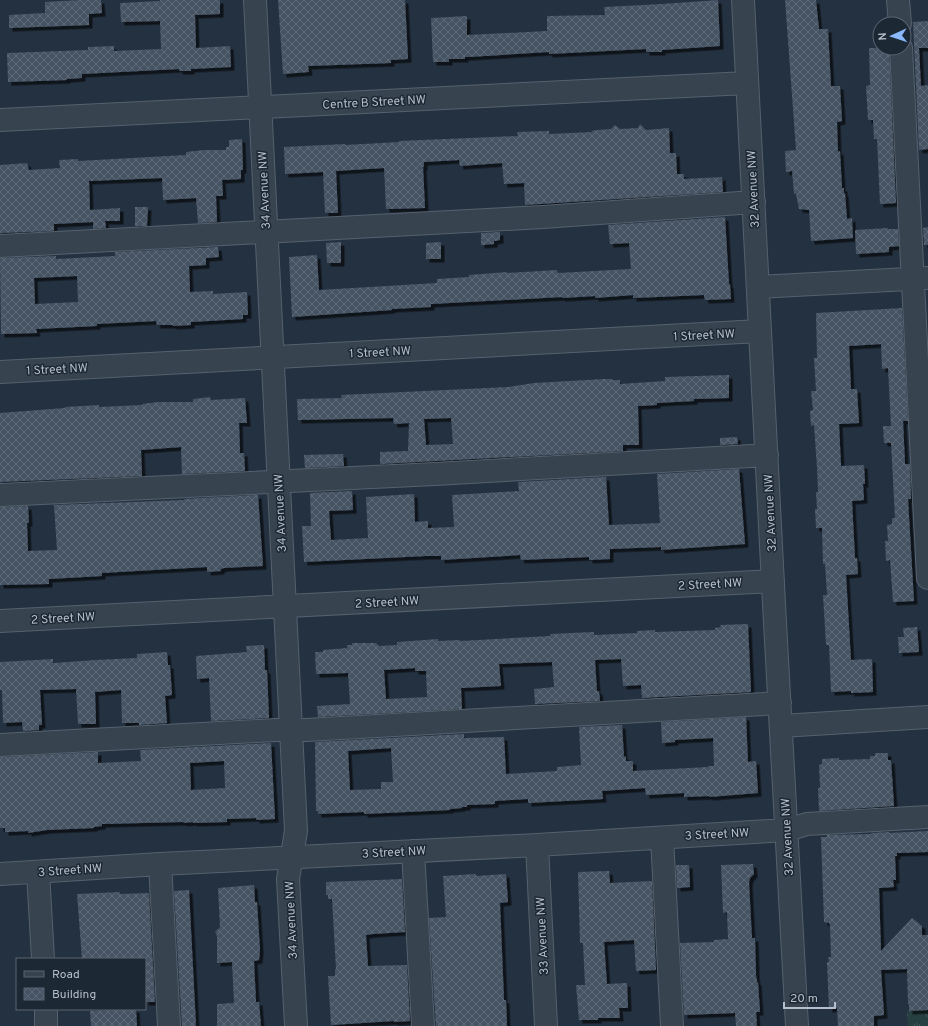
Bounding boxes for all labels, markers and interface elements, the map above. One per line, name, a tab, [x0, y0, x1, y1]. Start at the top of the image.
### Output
north arrow	[872, 16, 912, 56]
text: N	[876, 32, 890, 41]
street label: Centre B Street NW	[322, 92, 426, 114]
street label: 34 Avenue NW	[255, 150, 275, 230]
street label: 32 Avenue NW	[744, 150, 764, 228]
street label: 1 Street NW	[673, 326, 735, 346]
street label: 1 Street NW	[349, 343, 411, 363]
street label: 1 Street NW	[26, 360, 88, 380]
street label: 34 Avenue NW	[271, 473, 291, 553]
street label: 32 Avenue NW	[761, 474, 781, 552]
street label: 2 Street NW	[677, 575, 743, 595]
street label: 2 Street NW	[354, 593, 420, 613]
street label: 2 Street NW	[30, 609, 96, 629]
street label: 32 Avenue NW	[778, 798, 798, 876]
street label: 3 Street NW	[684, 825, 750, 845]
street label: 3 Street NW	[361, 843, 427, 863]
street label: 3 Street NW	[37, 861, 103, 881]
street label: 34 Avenue NW	[282, 880, 302, 960]
street label: 33 Avenue NW	[533, 896, 553, 975]
legend	[16, 958, 146, 1010]
text: Road	[52, 967, 80, 983]
scale bar	[784, 984, 835, 1010]
text: Building	[52, 987, 96, 1003]
text: 20 m	[790, 991, 818, 1007]

